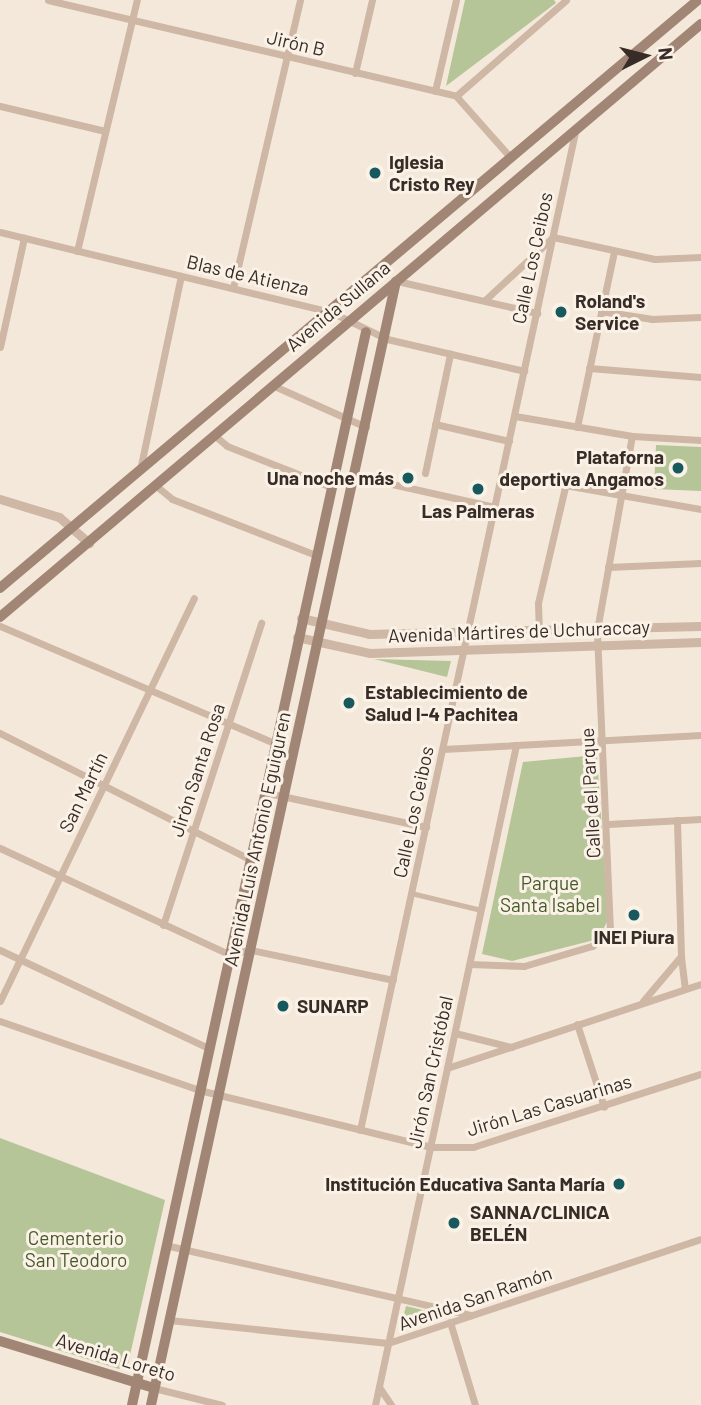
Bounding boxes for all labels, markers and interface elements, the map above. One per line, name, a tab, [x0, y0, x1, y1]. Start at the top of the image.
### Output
north arrow	[610, 21, 680, 91]
street label: Jirón B	[265, 25, 327, 61]
text: N	[654, 46, 678, 61]
place label: Iglesia Cristo Rey	[389, 151, 475, 195]
marker: Iglesia Cristo Rey	[367, 165, 383, 181]
street label: Calle Los Ceibos	[507, 190, 557, 326]
street label: Blas de Atienza	[185, 250, 311, 300]
street label: Avenida Sullana	[281, 256, 395, 356]
place label: Roland's Service	[575, 290, 645, 334]
marker: Roland's Service	[553, 304, 569, 320]
place label: Plataforna deportiva Angamos	[499, 446, 664, 490]
marker: Plataforna deportiva Angamos	[670, 460, 686, 476]
place label: Una noche más	[267, 467, 394, 489]
marker: Una noche más	[400, 470, 416, 486]
marker: Las Palmeras	[470, 481, 486, 497]
place label: Las Palmeras	[421, 500, 535, 522]
street label: Avenida Mártires de Uchuraccay	[388, 615, 650, 647]
place label: Establecimiento de Salud I-4 Pachitea	[365, 681, 528, 725]
marker: Establecimiento de Salud I-4 Pachitea	[339, 693, 359, 713]
street label: Jirón Santa Rosa	[165, 700, 229, 840]
street label: Avenida Luis Antonio Eguiguren	[219, 710, 295, 968]
street label: Calle del Parque	[575, 727, 605, 859]
street label: Calle Los Ceibos	[388, 744, 438, 880]
street label: San Martín	[54, 748, 112, 836]
park label: Parque Santa Isabel	[500, 872, 600, 916]
marker: INEI Piura	[626, 907, 642, 923]
place label: INEI Piura	[593, 926, 675, 948]
street label: Jirón San Cristóbal	[403, 994, 457, 1150]
place label: SUNARP	[297, 995, 369, 1017]
marker: SUNARP	[275, 998, 291, 1014]
street label: Jirón Las Casuarinas	[464, 1069, 634, 1141]
place label: Institución Educativa Santa María	[325, 1173, 605, 1195]
marker: Institución Educativa Santa María	[611, 1176, 627, 1192]
place label: SANNA/CLINICA BELÉN	[470, 1201, 610, 1245]
marker: SANNA/CLINICA BELÉN	[444, 1213, 464, 1233]
park label: Cementerio San Teodoro	[25, 1227, 127, 1271]
street label: Avenida San Ramón	[395, 1261, 555, 1335]
street label: Avenida Loreto	[53, 1328, 179, 1386]

